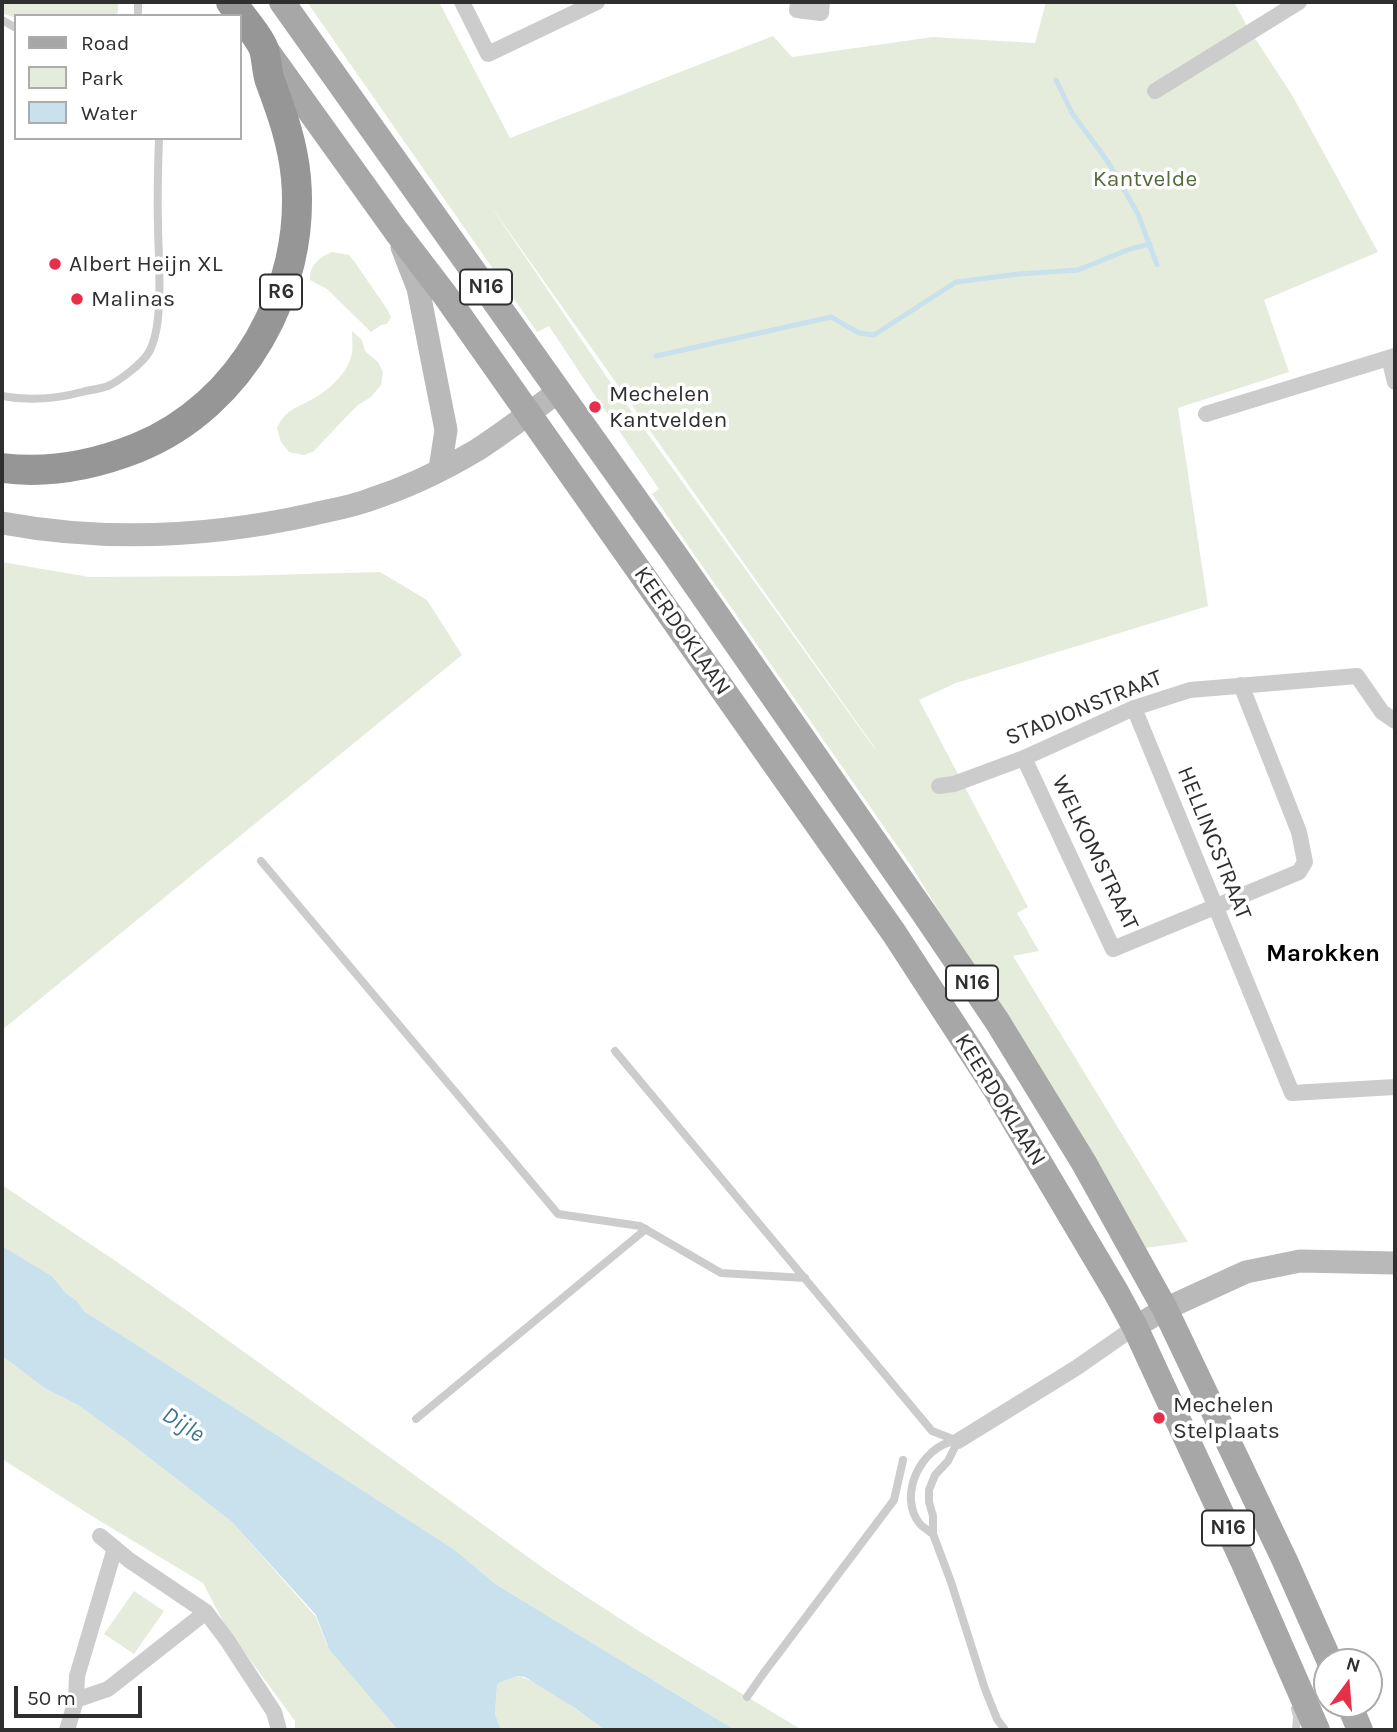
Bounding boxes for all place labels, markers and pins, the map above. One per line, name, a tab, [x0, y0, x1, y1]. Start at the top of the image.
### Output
place label: Albert Heijn XL	[69, 250, 223, 278]
marker: Albert Heijn XL	[47, 256, 63, 272]
place label: Malinas	[91, 285, 175, 313]
marker: Malinas	[69, 291, 85, 307]
place label: Mechelen Kantvelden	[609, 380, 727, 434]
marker: Mechelen Kantvelden	[587, 399, 603, 415]
place label: Mechelen Stelplaats	[1173, 1391, 1280, 1445]
marker: Mechelen Stelplaats	[1151, 1410, 1167, 1426]

